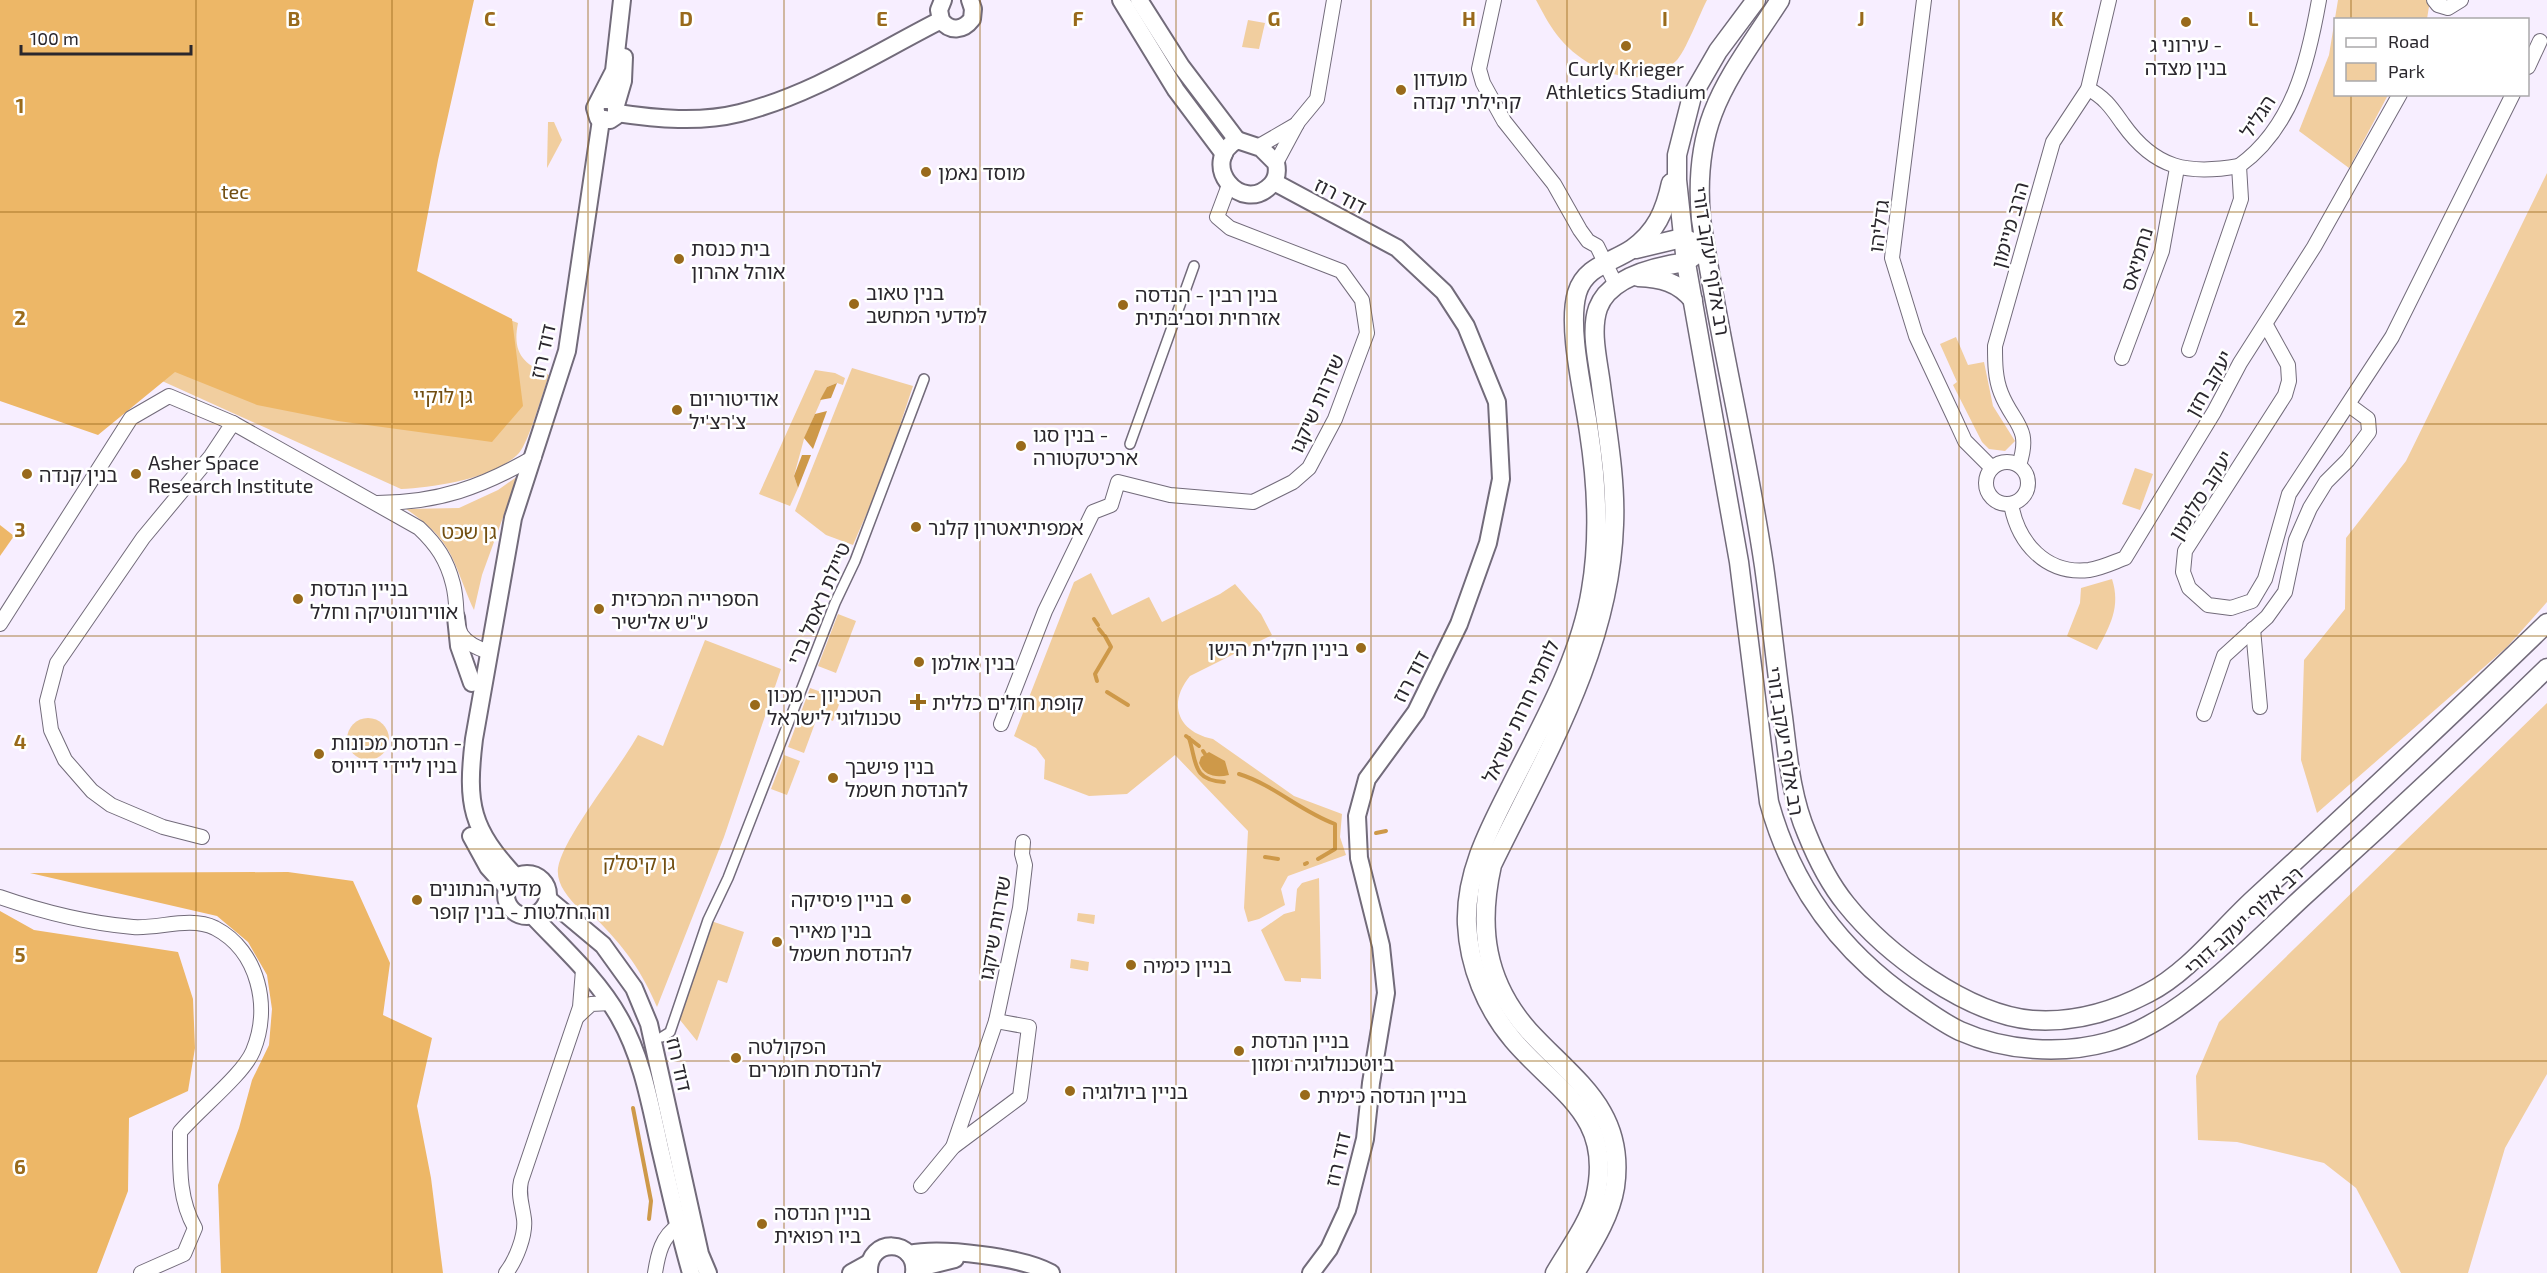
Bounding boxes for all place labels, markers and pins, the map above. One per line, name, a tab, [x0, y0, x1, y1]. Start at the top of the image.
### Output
marker: עירוני ג - בנין מצדה	[2179, 15, 2193, 29]
place label: עירוני ג - בנין מצדה	[2145, 32, 2227, 79]
marker: Curly Krieger Athletics Stadium	[1619, 39, 1633, 53]
place label: Curly Krieger Athletics Stadium	[1546, 56, 1706, 103]
place label: מועדון קהילתי קנדה	[1413, 66, 1521, 113]
marker: מועדון קהילתי קנדה	[1394, 83, 1408, 97]
place label: מוסד נאמן	[938, 160, 1025, 184]
marker: מוסד נאמן	[919, 165, 933, 179]
place label: בית כנסת אוהל אהרון	[691, 236, 785, 283]
marker: בית כנסת אוהל אהרון	[672, 252, 686, 266]
place label: בנין טאוב למדעי המחשב	[866, 280, 987, 327]
place label: בנין רבין - הנדסה אזרחית וסביבתית	[1135, 282, 1280, 329]
marker: בנין טאוב למדעי המחשב	[847, 297, 861, 311]
marker: בנין רבין - הנדסה אזרחית וסביבתית	[1116, 298, 1130, 312]
place label: אודיטוריום צ'רצ'יל	[689, 386, 779, 433]
marker: אודיטוריום צ'רצ'יל	[670, 403, 684, 417]
place label: בנין סגו - ארכיטקטורה	[1033, 422, 1138, 469]
marker: בנין סגו - ארכיטקטורה	[1014, 439, 1028, 453]
place label: Asher Space Research Institute	[148, 450, 313, 497]
place label: בנין קנדה	[39, 462, 118, 486]
marker: בנין קנדה	[20, 467, 34, 481]
marker: Asher Space Research Institute	[129, 467, 143, 481]
place label: אמפיתיאטרון קלנר	[928, 515, 1084, 539]
marker: אמפיתיאטרון קלנר	[909, 520, 923, 534]
place label: בניין הנדסת אווירונוטיקה וחלל	[310, 576, 458, 623]
place label: הספרייה המרכזית ע"ש אלישיר	[611, 586, 759, 633]
marker: בניין הנדסת אווירונוטיקה וחלל	[291, 592, 305, 606]
marker: הספרייה המרכזית ע"ש אלישיר	[592, 602, 606, 616]
place label: בינין חקלית הישן	[1208, 636, 1349, 660]
marker: בינין חקלית הישן	[1354, 641, 1368, 655]
place label: בנין אולמן	[931, 650, 1016, 674]
marker: בנין אולמן	[912, 655, 926, 669]
place label: הטכניון - מכון טכנולוגי לישראל	[767, 682, 901, 729]
place label: קופת חולים כללית	[932, 690, 1084, 714]
marker: קופת חולים כללית	[909, 693, 927, 711]
marker: הטכניון - מכון טכנולוגי לישראל	[748, 698, 762, 712]
place label: הנדסת מכונות - בנין ליידי דייויס	[331, 730, 462, 777]
marker: הנדסת מכונות - בנין ליידי דייויס	[312, 747, 326, 761]
place label: בנין פישבך להנדסת חשמל	[845, 754, 968, 801]
marker: בנין פישבך להנדסת חשמל	[826, 771, 840, 785]
place label: מדעי הנתונים וההחלטות - בנין קופר	[429, 876, 610, 923]
place label: בניין פיסיקה	[791, 887, 894, 911]
marker: בניין פיסיקה	[899, 892, 913, 906]
marker: מדעי הנתונים וההחלטות - בנין קופר	[410, 893, 424, 907]
place label: בנין מאייר להנדסת חשמל	[789, 918, 912, 965]
marker: בנין מאייר להנדסת חשמל	[770, 935, 784, 949]
place label: בניין כימיה	[1143, 953, 1232, 977]
marker: בניין כימיה	[1124, 958, 1138, 972]
place label: בניין הנדסת ביוטכנולוגיה ומזון	[1251, 1028, 1395, 1075]
place label: הפקולטה להנדסת חומרים	[748, 1034, 882, 1081]
marker: בניין הנדסת ביוטכנולוגיה ומזון	[1232, 1044, 1246, 1058]
marker: הפקולטה להנדסת חומרים	[729, 1051, 743, 1065]
place label: בניין ביולוגיה	[1082, 1079, 1188, 1103]
place label: בניין הנדסה כימית	[1317, 1083, 1467, 1107]
marker: בניין ביולוגיה	[1063, 1084, 1077, 1098]
marker: בניין הנדסה כימית	[1298, 1088, 1312, 1102]
place label: בניין הנדסה ביו רפואית	[774, 1200, 871, 1247]
marker: בניין הנדסה ביו רפואית	[755, 1217, 769, 1231]

